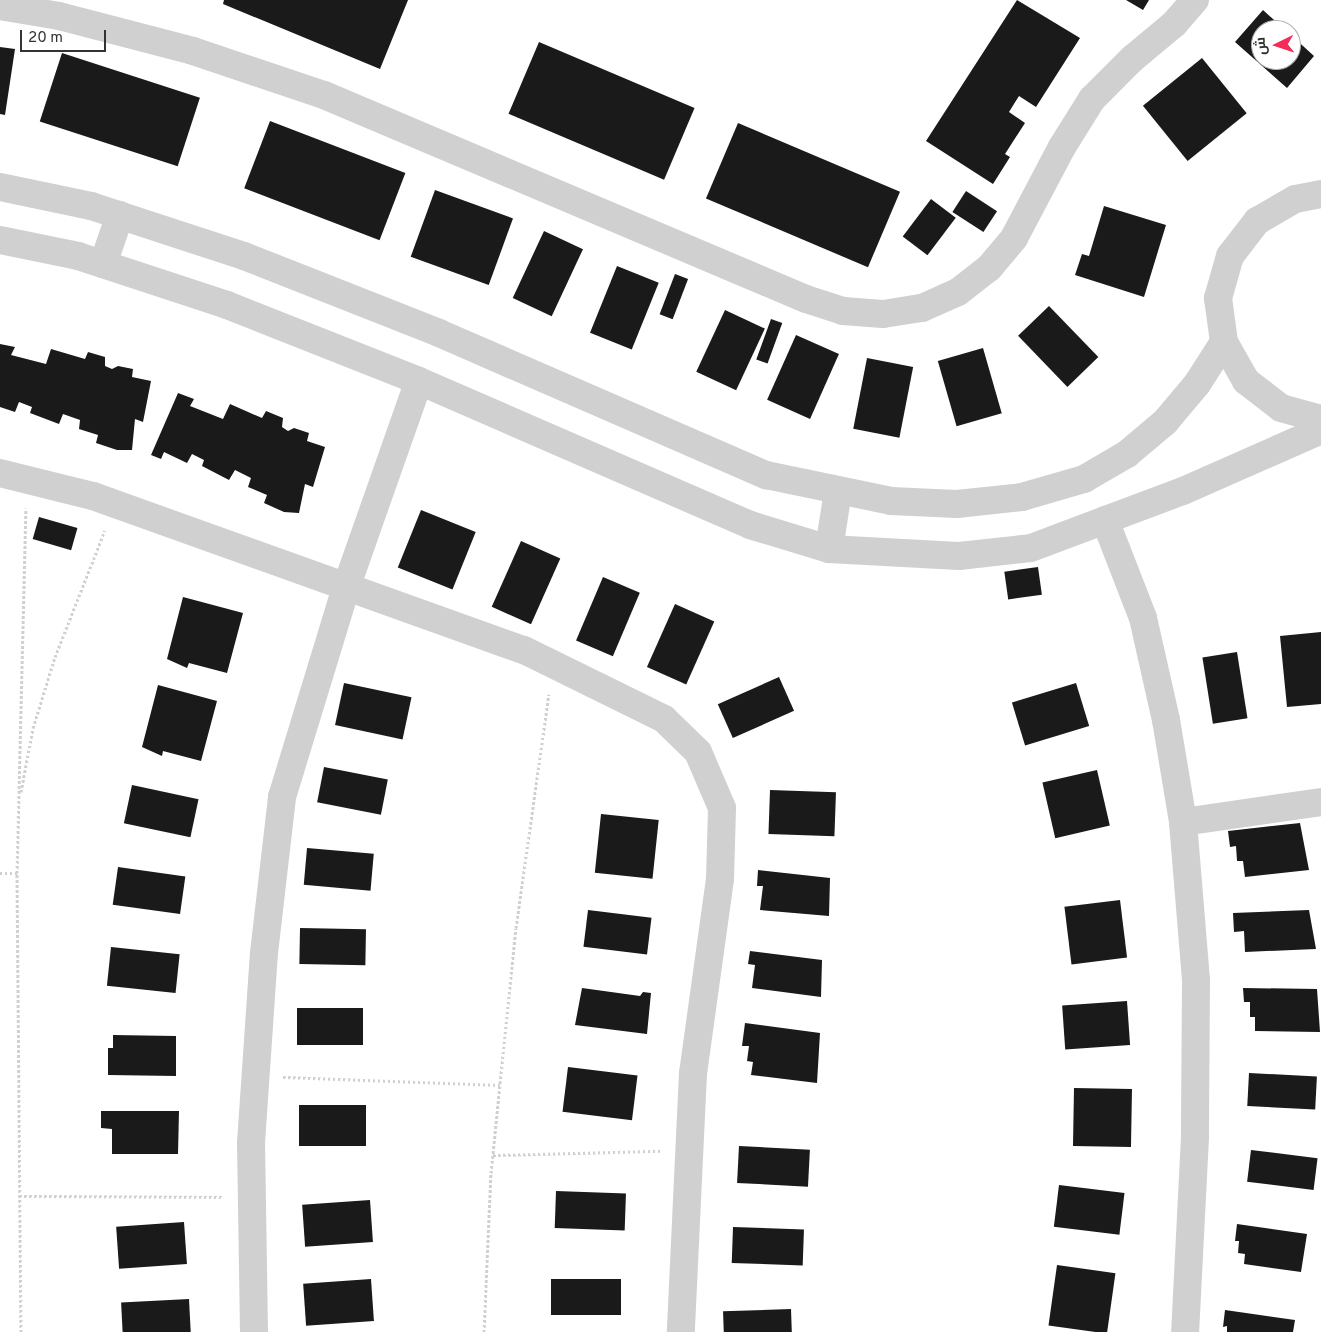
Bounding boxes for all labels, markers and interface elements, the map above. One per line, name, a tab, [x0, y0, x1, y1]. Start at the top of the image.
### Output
scale bar	[22, 20, 109, 52]
north arrow	[1251, 20, 1301, 70]
text: 20 m	[28, 29, 63, 48]
text: ش	[1252, 36, 1271, 56]

